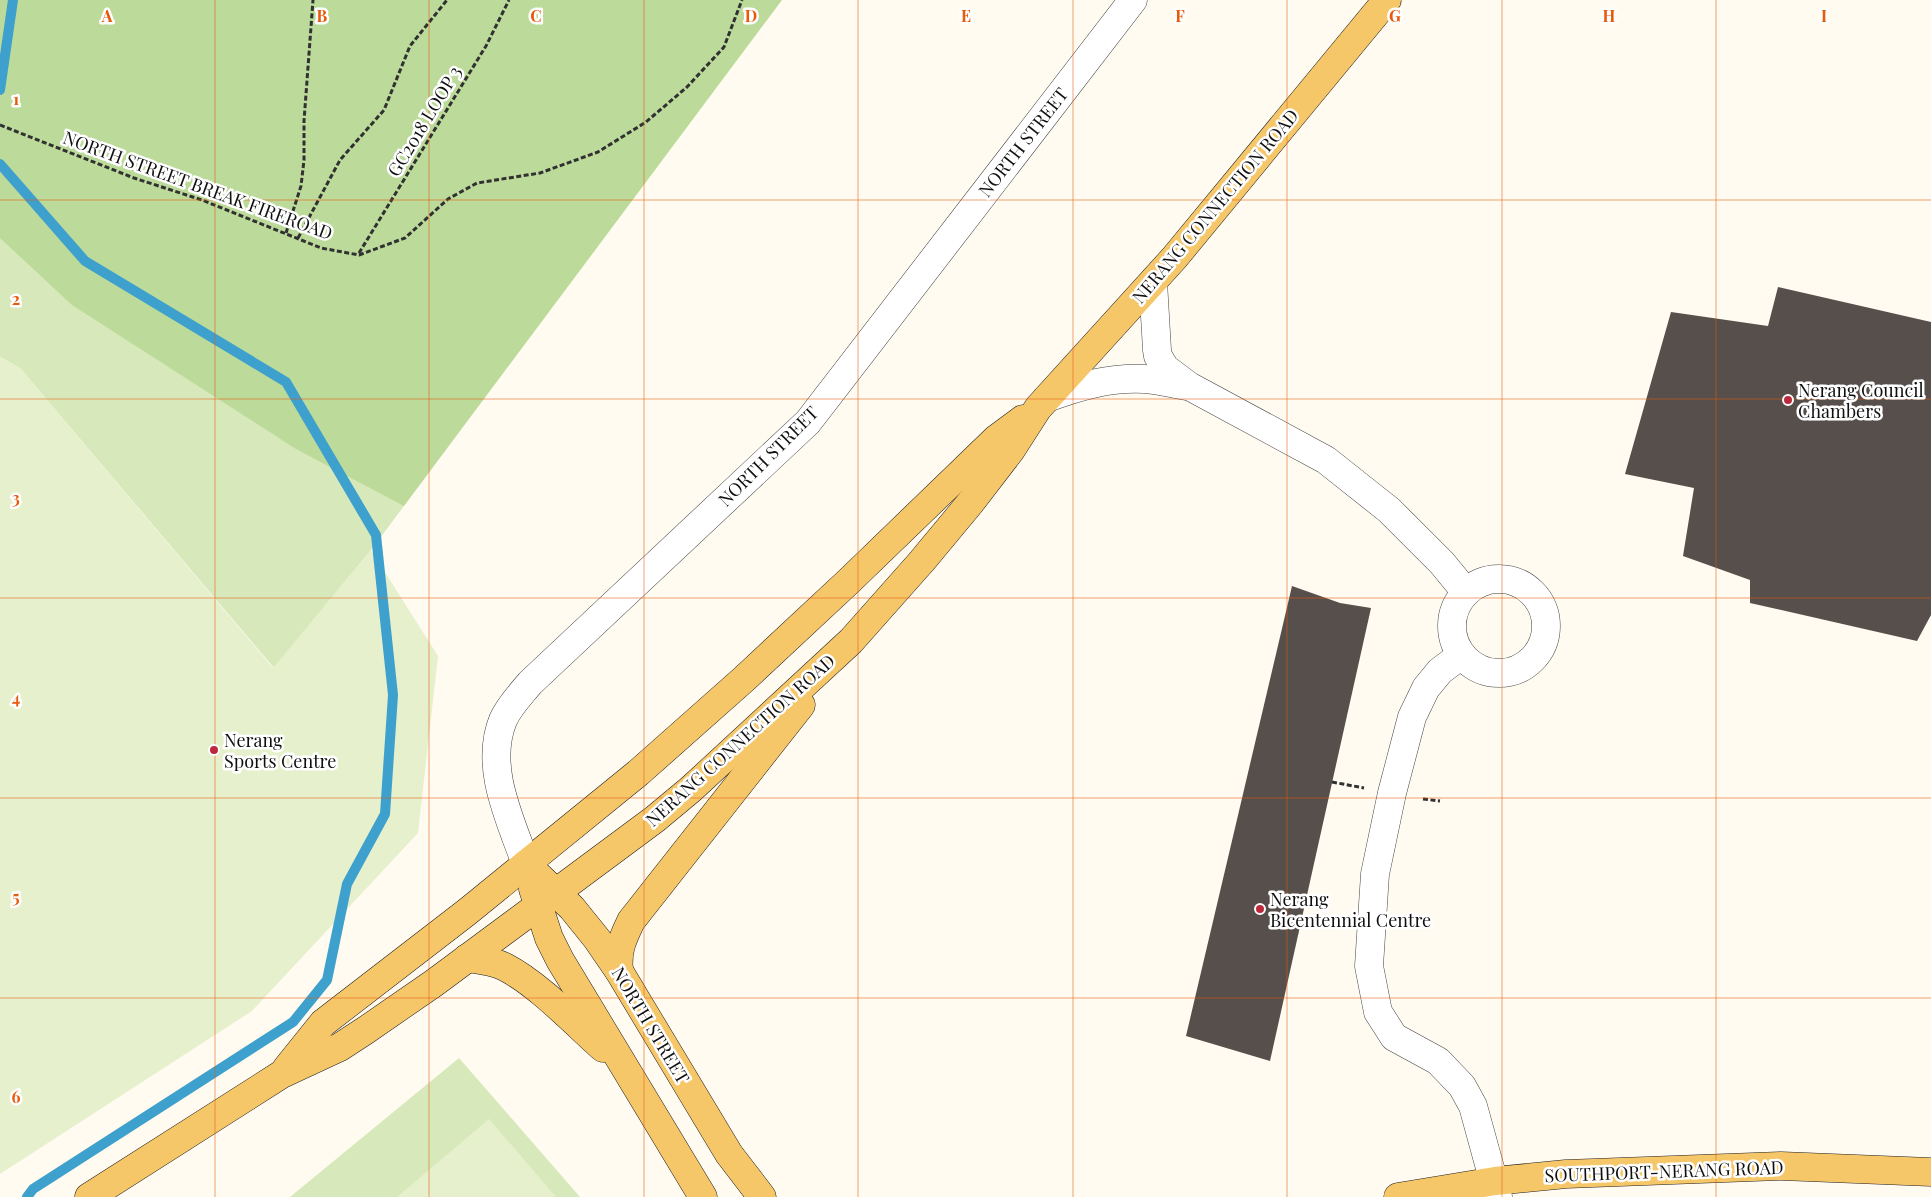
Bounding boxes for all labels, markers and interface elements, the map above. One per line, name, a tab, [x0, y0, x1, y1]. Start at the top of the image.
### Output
text: A	[101, 5, 113, 26]
text: B	[317, 5, 328, 26]
text: C	[530, 5, 542, 26]
text: D	[745, 5, 757, 26]
text: E	[961, 5, 971, 26]
text: F	[1175, 5, 1185, 26]
text: G	[1389, 5, 1401, 26]
text: H	[1603, 5, 1616, 26]
text: I	[1821, 5, 1827, 26]
street label: GC2018 LOOP 3	[382, 61, 466, 181]
street label: NORTH STREET	[973, 82, 1073, 202]
text: 1	[13, 88, 19, 109]
street label: NERANG CONNECTION ROAD	[1127, 104, 1303, 308]
street label: NORTH STREET BREAK FIREROAD	[60, 125, 336, 245]
text: 2	[12, 288, 20, 309]
place label: Nerang Council Chambers	[1798, 378, 1924, 423]
marker: Nerang Council Chambers	[1782, 394, 1794, 406]
street label: NORTH STREET	[713, 401, 823, 511]
text: 3	[12, 487, 20, 508]
street label: NERANG CONNECTION ROAD	[640, 649, 840, 831]
text: 4	[12, 687, 20, 708]
place label: Nerang Sports Centre	[224, 728, 336, 773]
marker: Nerang Sports Centre	[208, 744, 220, 756]
text: 5	[12, 886, 20, 907]
place label: Nerang Bicentennial Centre	[1270, 887, 1431, 932]
marker: Nerang Bicentennial Centre	[1254, 903, 1266, 915]
street label: NORTH STREET	[607, 962, 695, 1088]
text: 6	[12, 1086, 21, 1107]
street label: SOUTHPORT-NERANG ROAD	[1544, 1155, 1784, 1187]

